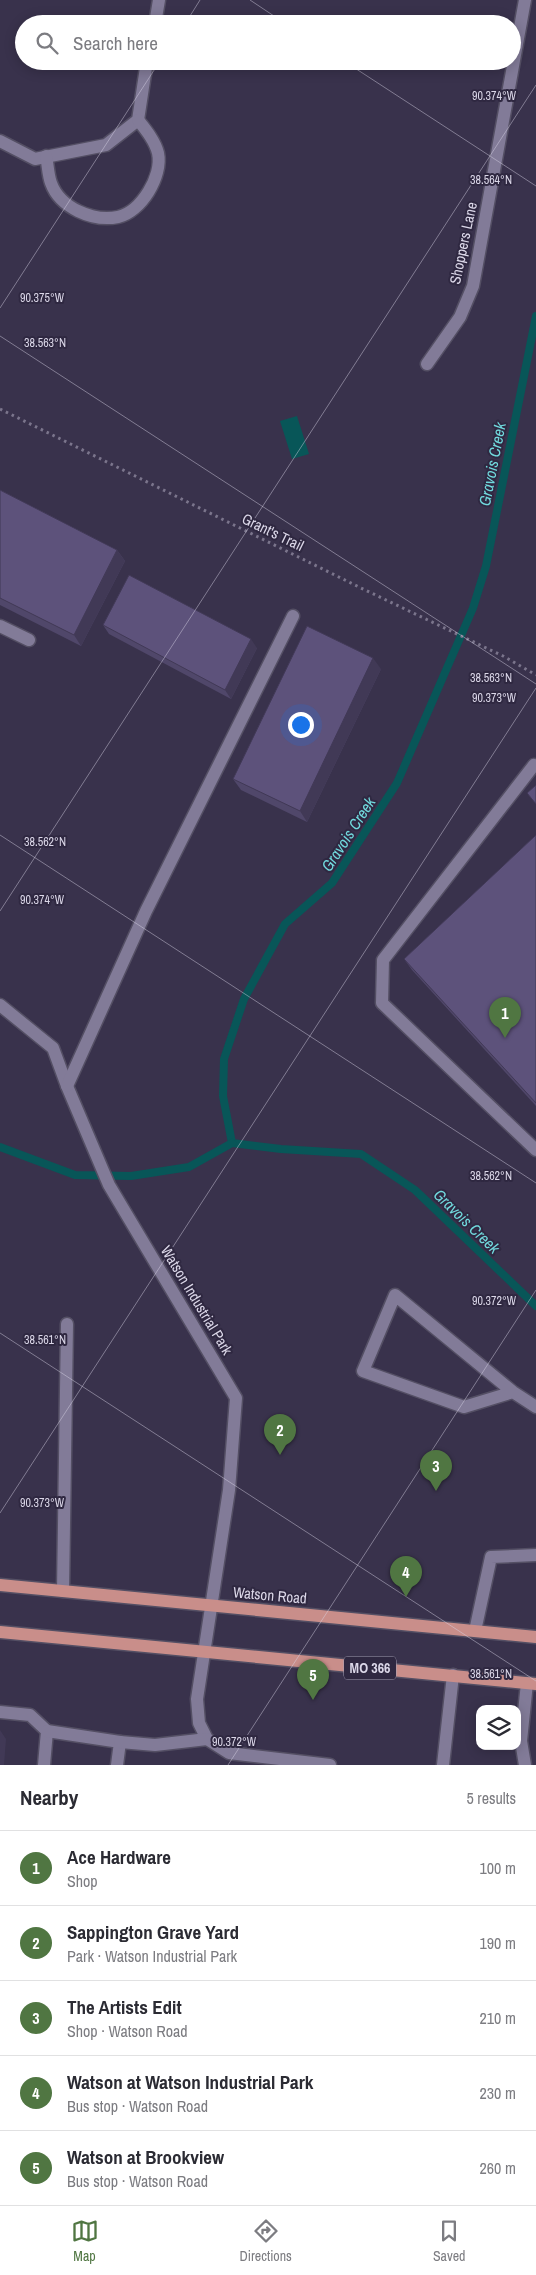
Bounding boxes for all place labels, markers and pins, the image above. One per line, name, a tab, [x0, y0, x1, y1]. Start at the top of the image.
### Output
pin: 1	[489, 997, 521, 1038]
pin: 2	[264, 1414, 296, 1455]
pin: 3	[420, 1450, 452, 1491]
pin: 4	[390, 1556, 422, 1597]
pin: 5	[297, 1659, 329, 1700]

